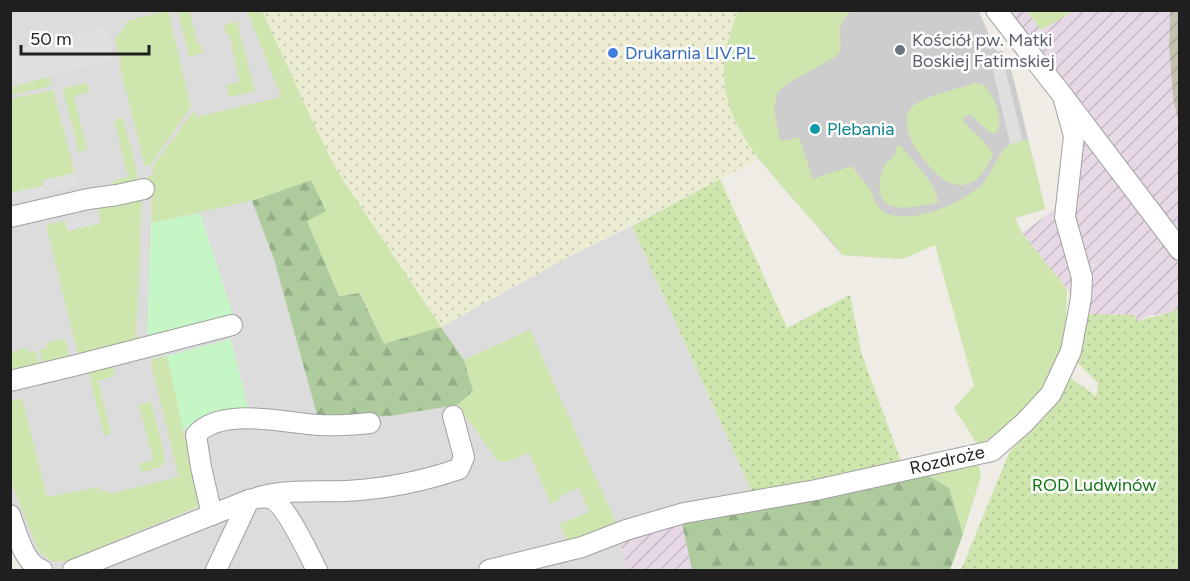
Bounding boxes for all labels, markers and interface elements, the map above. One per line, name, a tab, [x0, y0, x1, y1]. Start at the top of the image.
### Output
scale bar	[21, 18, 148, 56]
text: 50 m	[30, 28, 72, 50]
place label: Kościół pw. Matki Boskiej Fatimskiej	[912, 29, 1055, 72]
place label: Drukarnia LIV.PL	[625, 42, 756, 64]
marker: Kościół pw. Matki Boskiej Fatimskiej	[893, 43, 907, 57]
marker: Drukarnia LIV.PL	[606, 46, 620, 60]
place label: Plebania	[827, 118, 894, 140]
marker: Plebania	[808, 122, 822, 136]
street label: Rozdroże	[907, 441, 987, 479]
park label: ROD Ludwinów	[1032, 474, 1156, 496]

